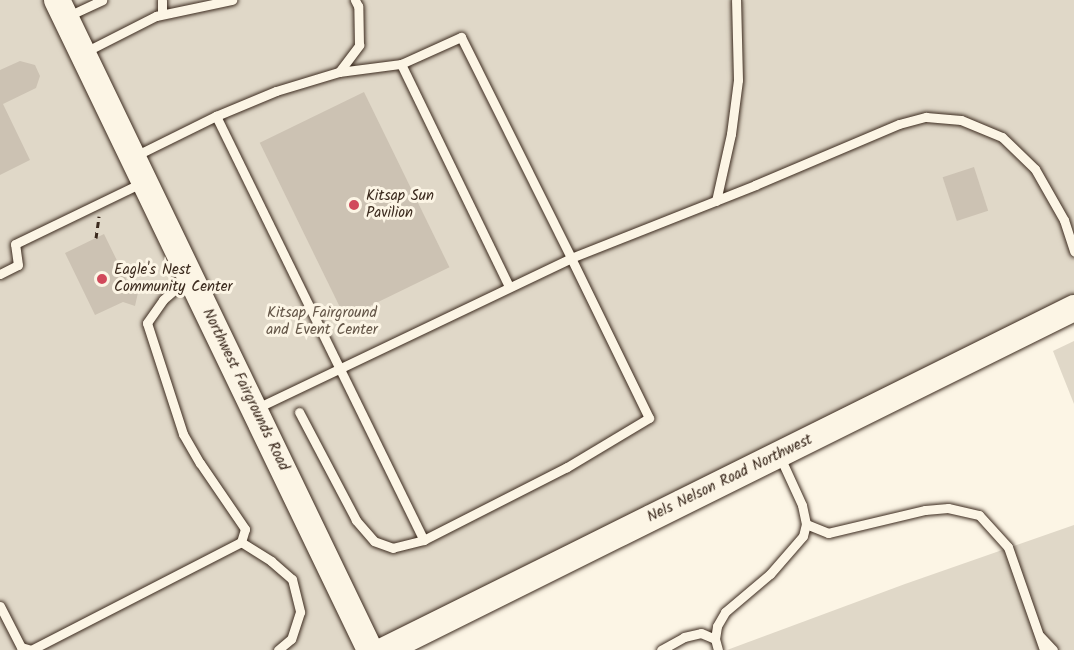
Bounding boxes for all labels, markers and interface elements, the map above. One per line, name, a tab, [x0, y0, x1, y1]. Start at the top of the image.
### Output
place label: Kitsap Sun Pavilion	[366, 187, 434, 222]
marker: Kitsap Sun Pavilion	[347, 198, 361, 212]
place label: Eagle's Nest Community Center	[114, 261, 233, 296]
marker: Eagle's Nest Community Center	[95, 272, 109, 286]
park label: Kitsap Fairground and Event Center	[266, 304, 378, 339]
street label: Northwest Fairgrounds Road	[198, 306, 292, 474]
street label: Nels Nelson Road Northwest	[644, 431, 816, 527]

